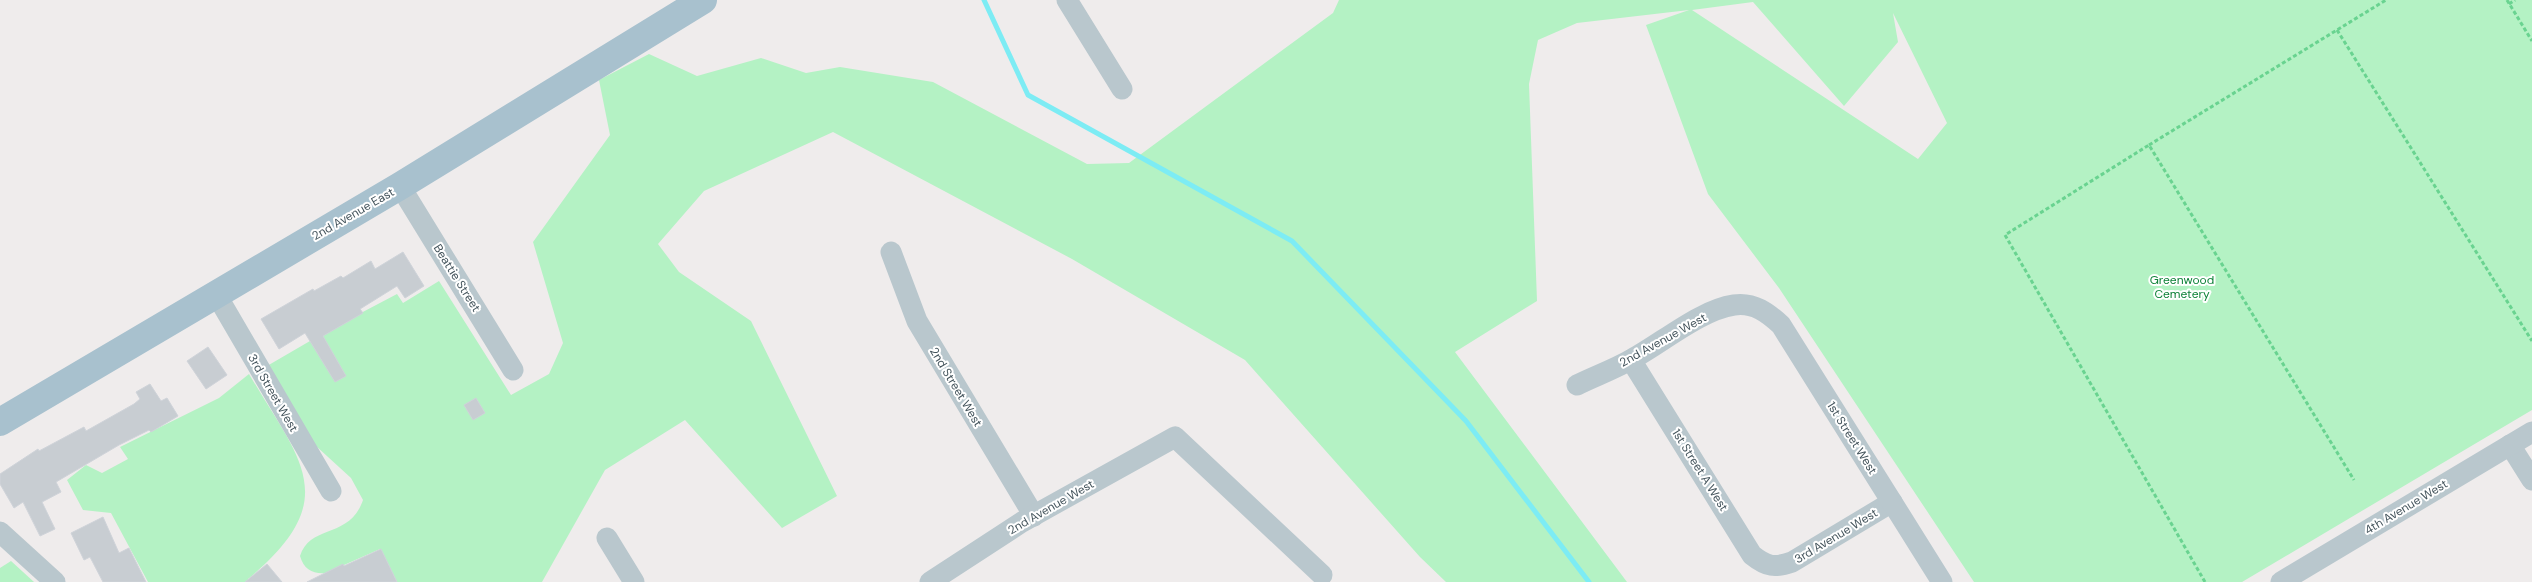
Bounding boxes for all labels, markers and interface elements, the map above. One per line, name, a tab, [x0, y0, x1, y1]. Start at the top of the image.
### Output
street label: 2nd Avenue East	[309, 184, 397, 244]
street label: Beattie Street	[430, 241, 484, 315]
park label: Greenwood Cemetery	[2150, 272, 2214, 302]
street label: 2nd Avenue West	[1617, 309, 1709, 370]
street label: 2nd Street West	[926, 344, 986, 430]
street label: 3rd Street West	[244, 351, 302, 435]
street label: 1st Street West	[1823, 399, 1881, 478]
street label: 1st Street A West	[1668, 426, 1732, 514]
street label: 2nd Avenue West	[1005, 476, 1097, 538]
street label: 4th Avenue West	[2361, 476, 2451, 538]
street label: 3rd Avenue West	[1791, 505, 1881, 567]

